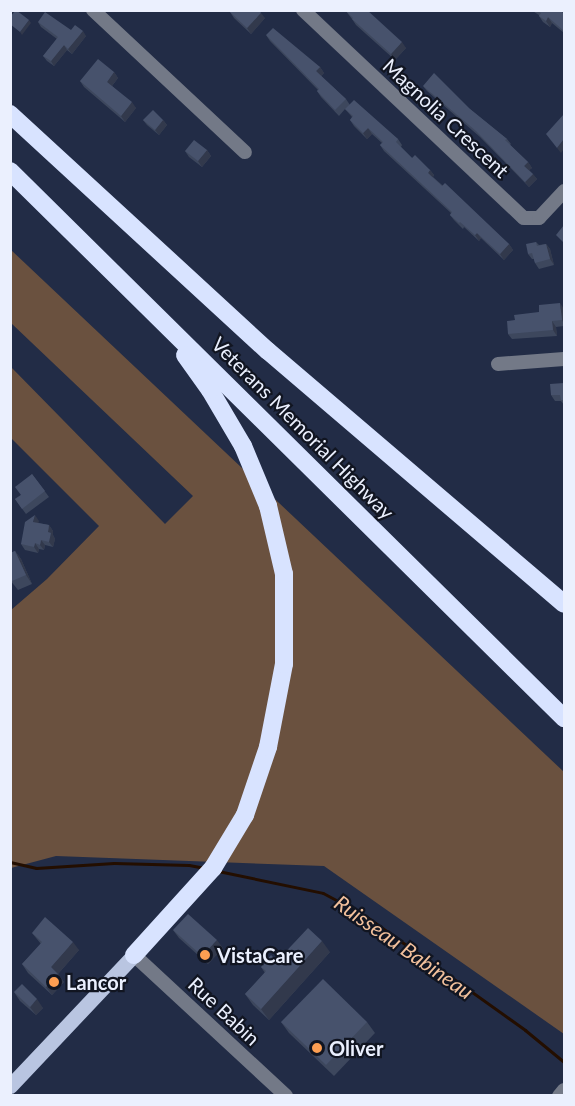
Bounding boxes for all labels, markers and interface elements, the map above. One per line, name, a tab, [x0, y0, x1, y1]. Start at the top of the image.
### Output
street label: Magnolia Crescent	[378, 54, 514, 182]
street label: Veterans Memorial Highway	[207, 332, 399, 524]
water label: Ruisseau Babineau	[330, 890, 478, 1004]
place label: VistaCare	[217, 943, 303, 967]
marker: VistaCare	[198, 948, 212, 962]
place label: Lancor	[66, 970, 126, 994]
street label: Rue Babin	[183, 972, 265, 1050]
marker: Lancor	[47, 975, 61, 989]
place label: Oliver	[329, 1036, 383, 1060]
marker: Oliver	[310, 1041, 324, 1055]

